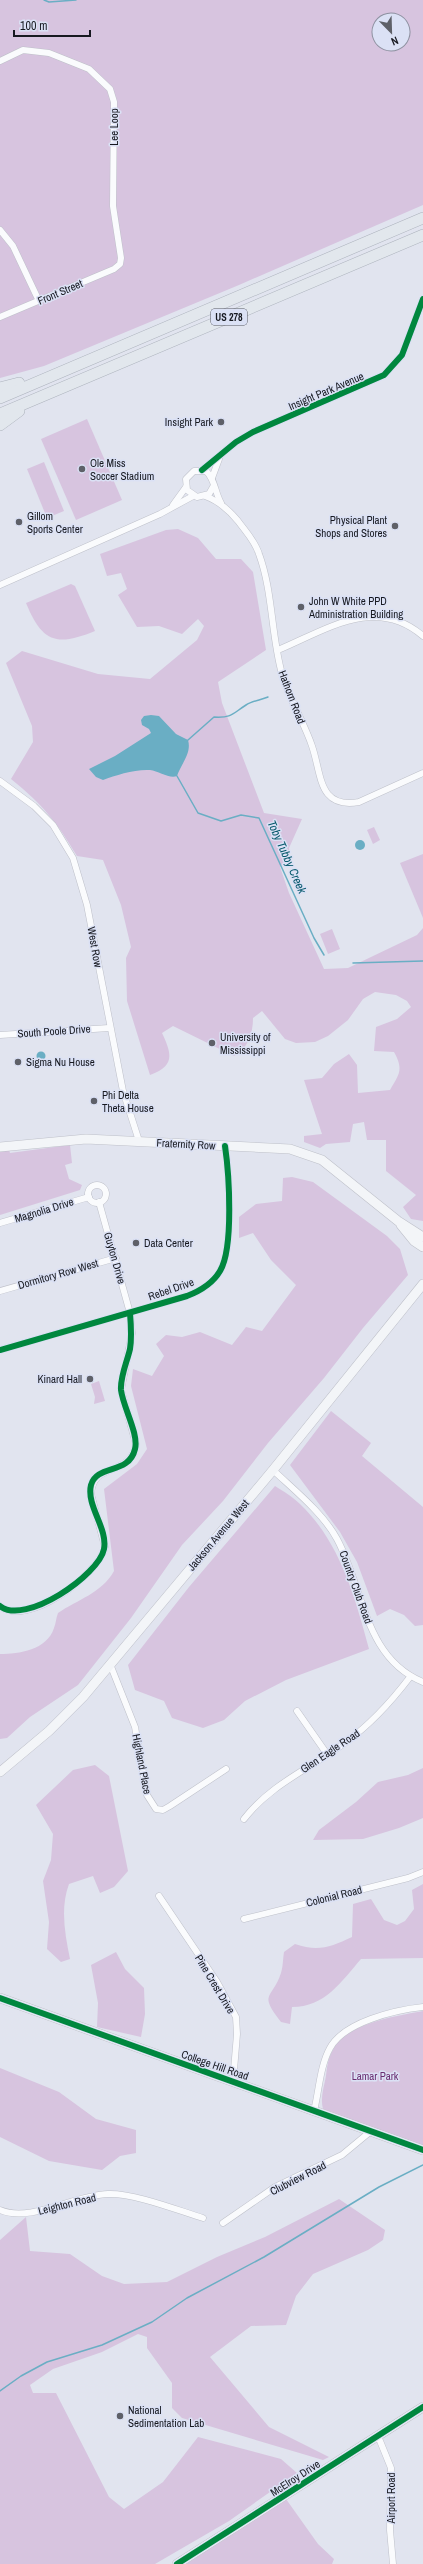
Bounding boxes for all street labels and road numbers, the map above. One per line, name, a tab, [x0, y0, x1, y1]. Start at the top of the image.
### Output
street label: Lee Loop	[107, 108, 121, 146]
street label: Front Street	[35, 276, 85, 308]
road number: US 278	[211, 309, 247, 325]
street label: Insight Park Avenue	[286, 369, 366, 413]
street label: Hathorn Road	[275, 668, 309, 726]
street label: West Row	[85, 926, 106, 969]
street label: South Poole Drive	[17, 1021, 91, 1041]
street label: Fraternity Row	[156, 1135, 216, 1153]
street label: Magnolia Drive	[13, 1194, 75, 1226]
street label: Guyton Drive	[101, 1231, 129, 1285]
street label: Dormitory Row West	[16, 1256, 100, 1292]
street label: Rebel Drive	[146, 1275, 196, 1303]
street label: Jackson Avenue West	[184, 1496, 252, 1573]
street label: Country Club Road	[336, 1549, 376, 1625]
street label: Glen Eagle Road	[298, 1726, 362, 1776]
street label: Highland Place	[129, 1733, 155, 1795]
street label: Colonial Road	[305, 1882, 363, 1910]
street label: Pine Crest Drive	[192, 1952, 238, 2016]
street label: College Hill Road	[180, 2047, 250, 2083]
street label: Clubview Road	[268, 2158, 328, 2198]
street label: Leighton Road	[37, 2190, 97, 2218]
street label: McElroy Drive	[267, 2457, 323, 2499]
street label: Airport Road	[384, 2472, 398, 2525]

